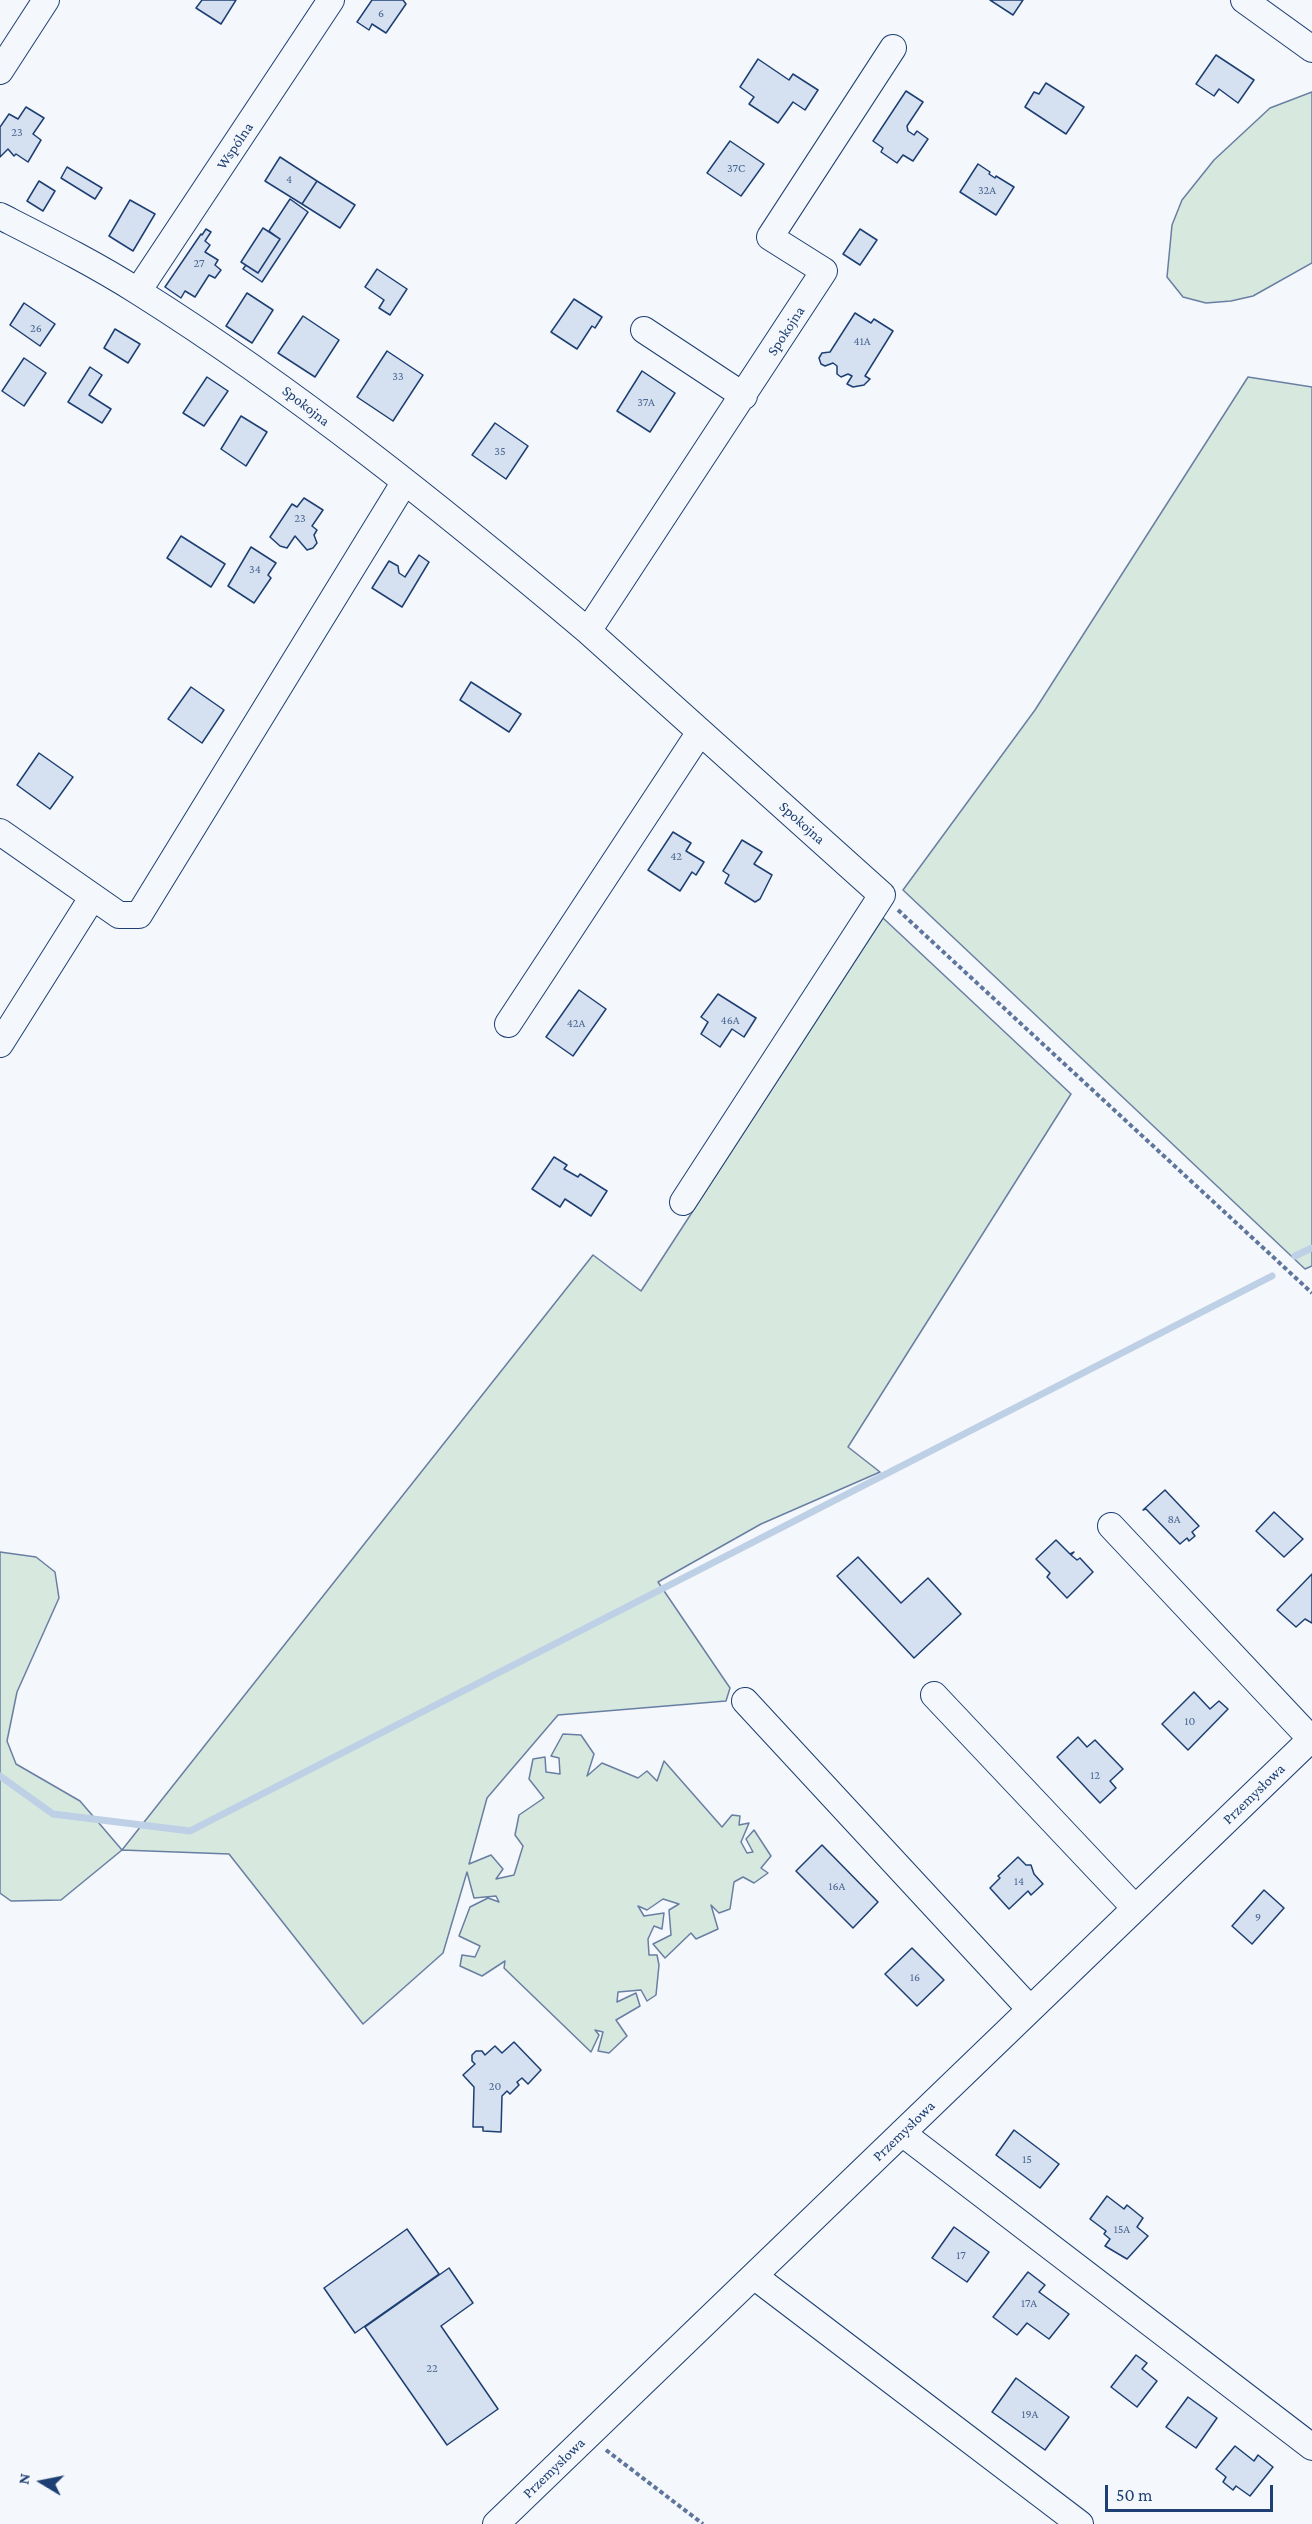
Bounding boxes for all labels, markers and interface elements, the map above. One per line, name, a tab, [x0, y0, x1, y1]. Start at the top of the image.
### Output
house number: 6	[378, 6, 384, 20]
street label: Wspólna	[213, 119, 257, 173]
house number: 23	[11, 125, 23, 139]
house number: 37C	[727, 161, 745, 175]
house number: 4	[286, 172, 292, 186]
house number: 32A	[978, 183, 996, 197]
house number: 27	[193, 256, 205, 270]
street label: Spokojna	[763, 303, 809, 359]
house number: 26	[30, 321, 42, 335]
house number: 41A	[854, 334, 870, 348]
house number: 33	[392, 369, 404, 383]
street label: Spokojna	[279, 382, 333, 430]
house number: 37A	[637, 395, 655, 409]
house number: 35	[494, 444, 506, 458]
house number: 23	[294, 511, 306, 525]
house number: 34	[249, 562, 261, 576]
street label: Spokojna	[775, 798, 829, 848]
house number: 42	[670, 849, 682, 863]
house number: 46A	[721, 1013, 739, 1027]
house number: 42A	[567, 1016, 585, 1030]
house number: 8A	[1167, 1512, 1181, 1526]
house number: 10	[1185, 1714, 1195, 1728]
street label: Przemysłowa	[1219, 1760, 1289, 1828]
house number: 12	[1090, 1768, 1100, 1782]
house number: 14	[1014, 1874, 1024, 1888]
house number: 16A	[829, 1879, 845, 1893]
house number: 9	[1255, 1910, 1261, 1924]
house number: 16	[910, 1970, 920, 1984]
house number: 20	[489, 2079, 501, 2093]
street label: Przemysłowa	[869, 2097, 939, 2165]
house number: 15	[1022, 2152, 1032, 2166]
house number: 15A	[1114, 2222, 1130, 2236]
house number: 17	[956, 2248, 966, 2262]
house number: 17A	[1021, 2296, 1037, 2310]
house number: 22	[426, 2361, 438, 2375]
house number: 19A	[1022, 2407, 1038, 2421]
street label: Przemysłowa	[519, 2434, 589, 2502]
north arrow	[12, 2452, 72, 2512]
text: N	[14, 2472, 33, 2486]
scale bar	[1108, 2473, 1276, 2511]
text: 50 m	[1116, 2485, 1153, 2505]

